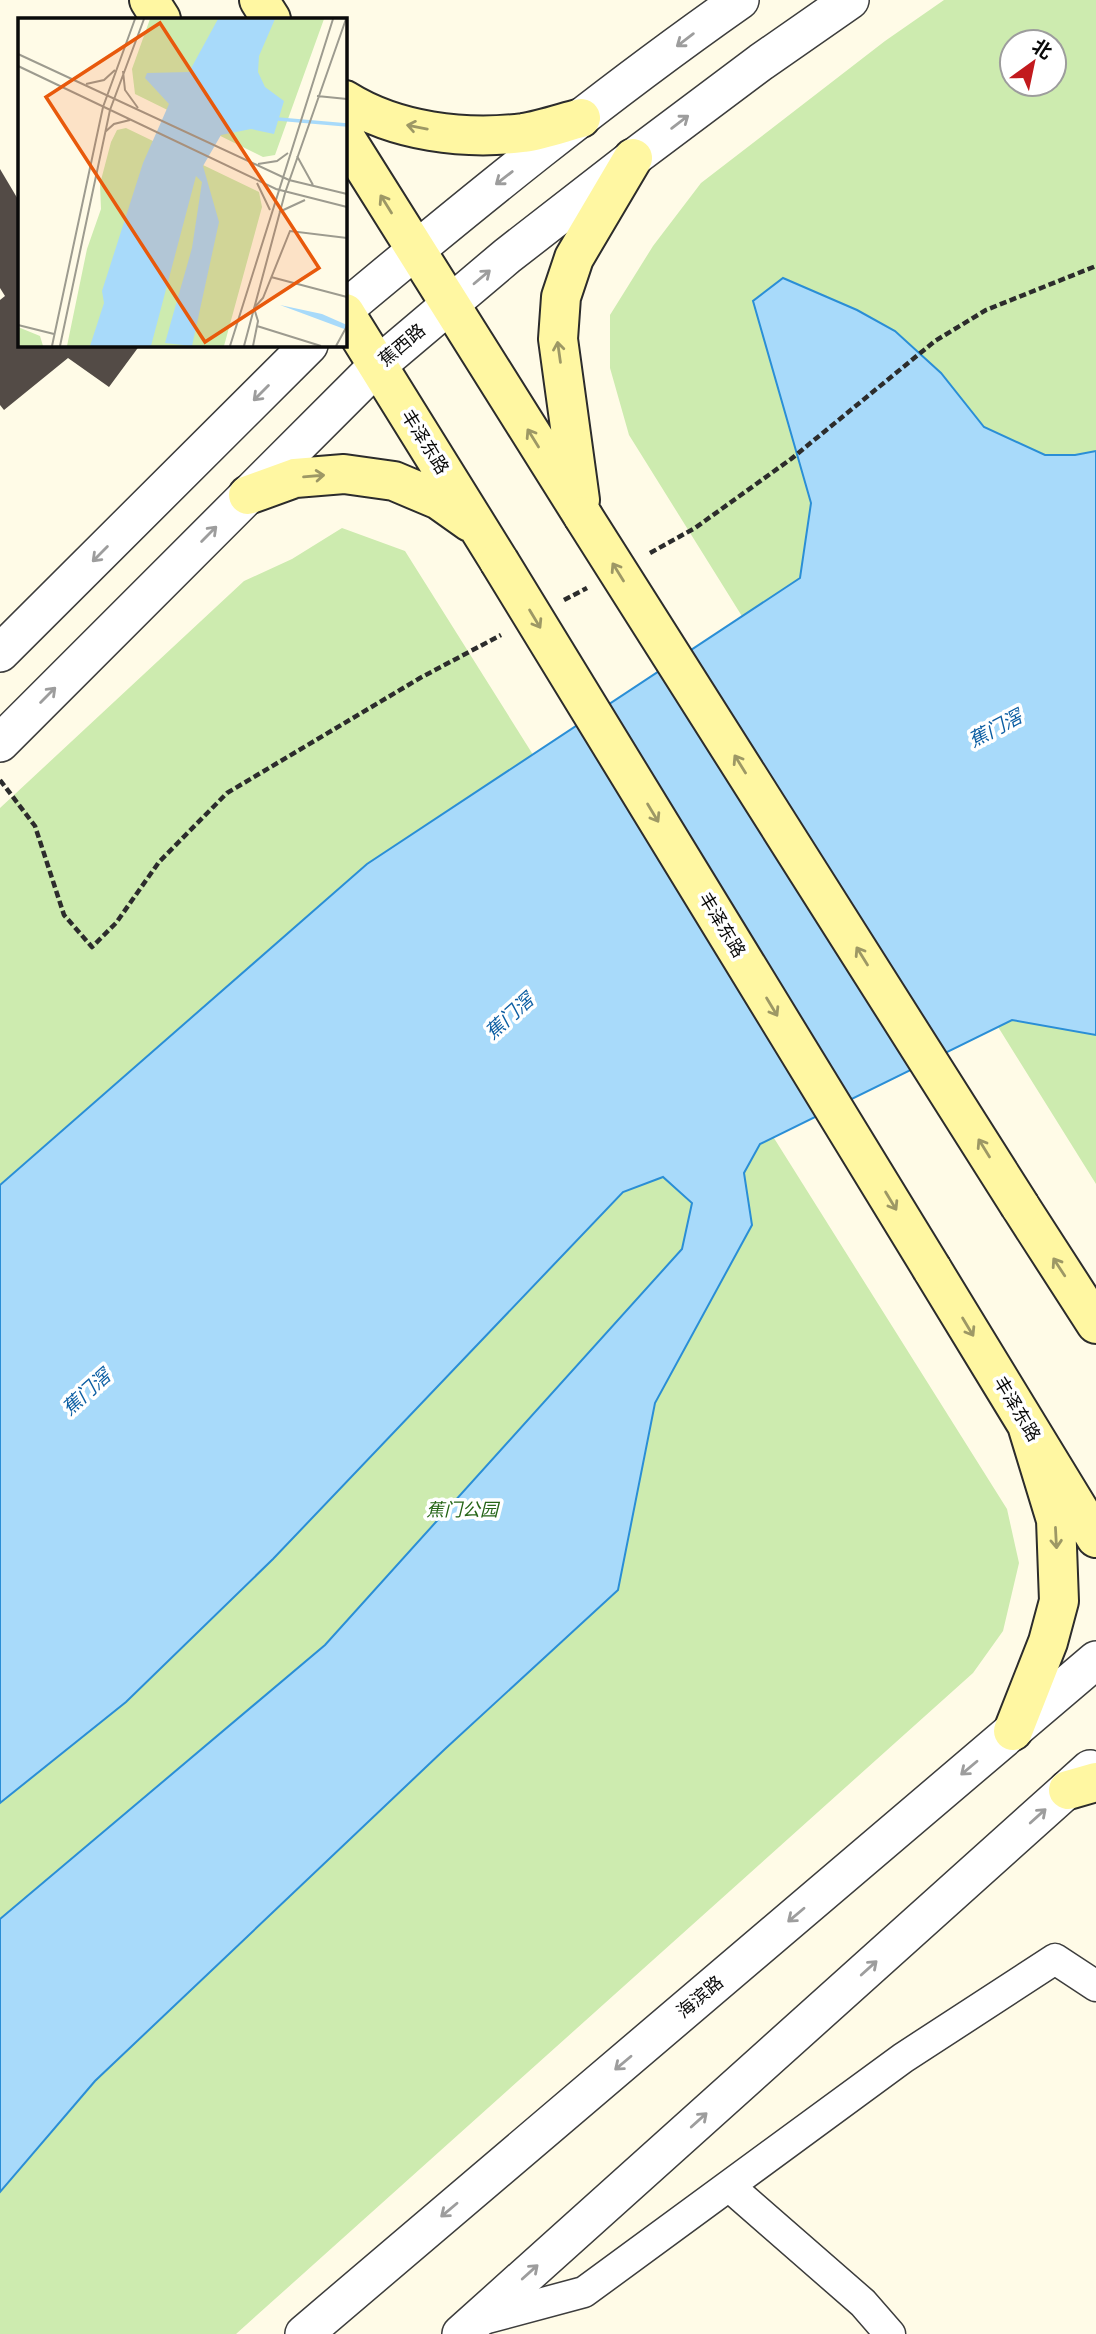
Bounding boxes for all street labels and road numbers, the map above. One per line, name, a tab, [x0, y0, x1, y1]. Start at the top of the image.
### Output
street label: 蕉西路	[374, 319, 429, 370]
street label: 丰泽东路	[397, 406, 453, 478]
street label: 丰泽东路	[695, 888, 750, 961]
street label: 丰泽东路	[990, 1372, 1045, 1445]
street label: 海滨路	[672, 1971, 727, 2022]

